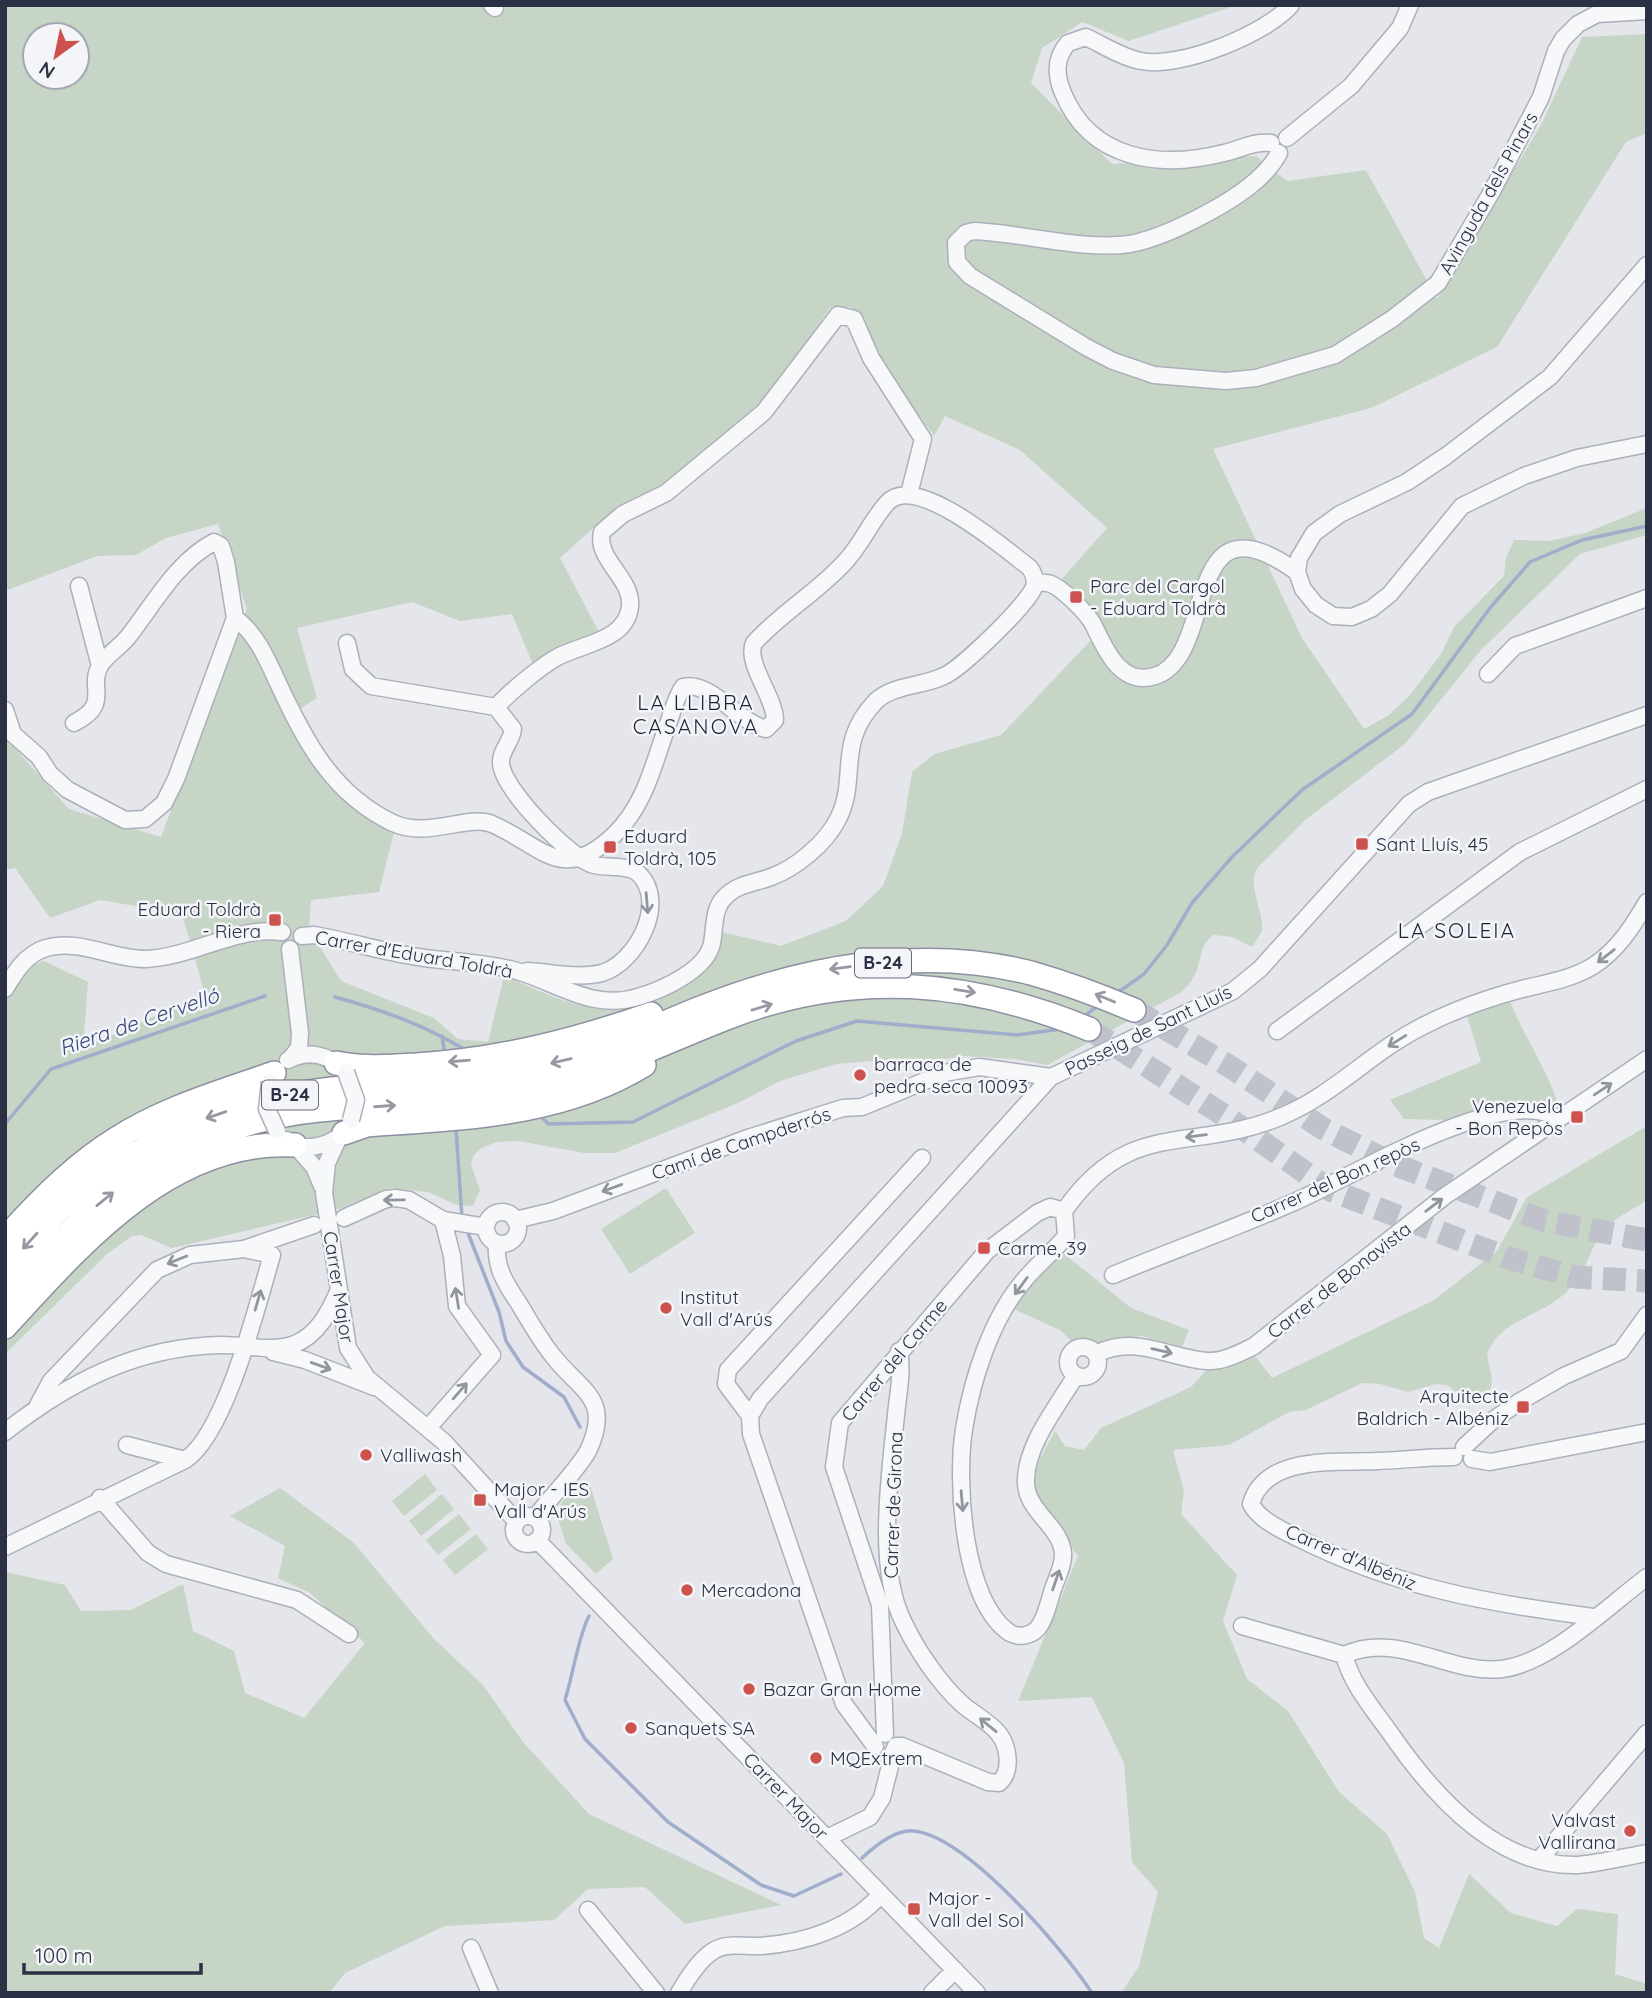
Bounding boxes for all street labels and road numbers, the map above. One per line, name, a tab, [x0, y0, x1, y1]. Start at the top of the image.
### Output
street label: Avinguda dels Pinars	[1433, 107, 1543, 279]
street label: Carrer d'Eduard Toldrà	[313, 925, 515, 983]
road number: B-24	[855, 948, 911, 978]
street label: Passeig de Sant Lluís	[1061, 979, 1235, 1081]
road number: B-24	[262, 1080, 318, 1110]
street label: Camí de Campderrós	[648, 1101, 834, 1185]
street label: Carrer del Bon repòs	[1247, 1132, 1423, 1228]
street label: Carrer de Bonavista	[1262, 1216, 1416, 1344]
street label: Carrer Major	[318, 1230, 360, 1345]
street label: Carrer del Carme	[836, 1294, 952, 1426]
street label: Carrer de Girona	[878, 1431, 908, 1579]
street label: Carrer d'Albéniz	[1282, 1519, 1420, 1595]
street label: Carrer Major	[738, 1747, 834, 1845]

